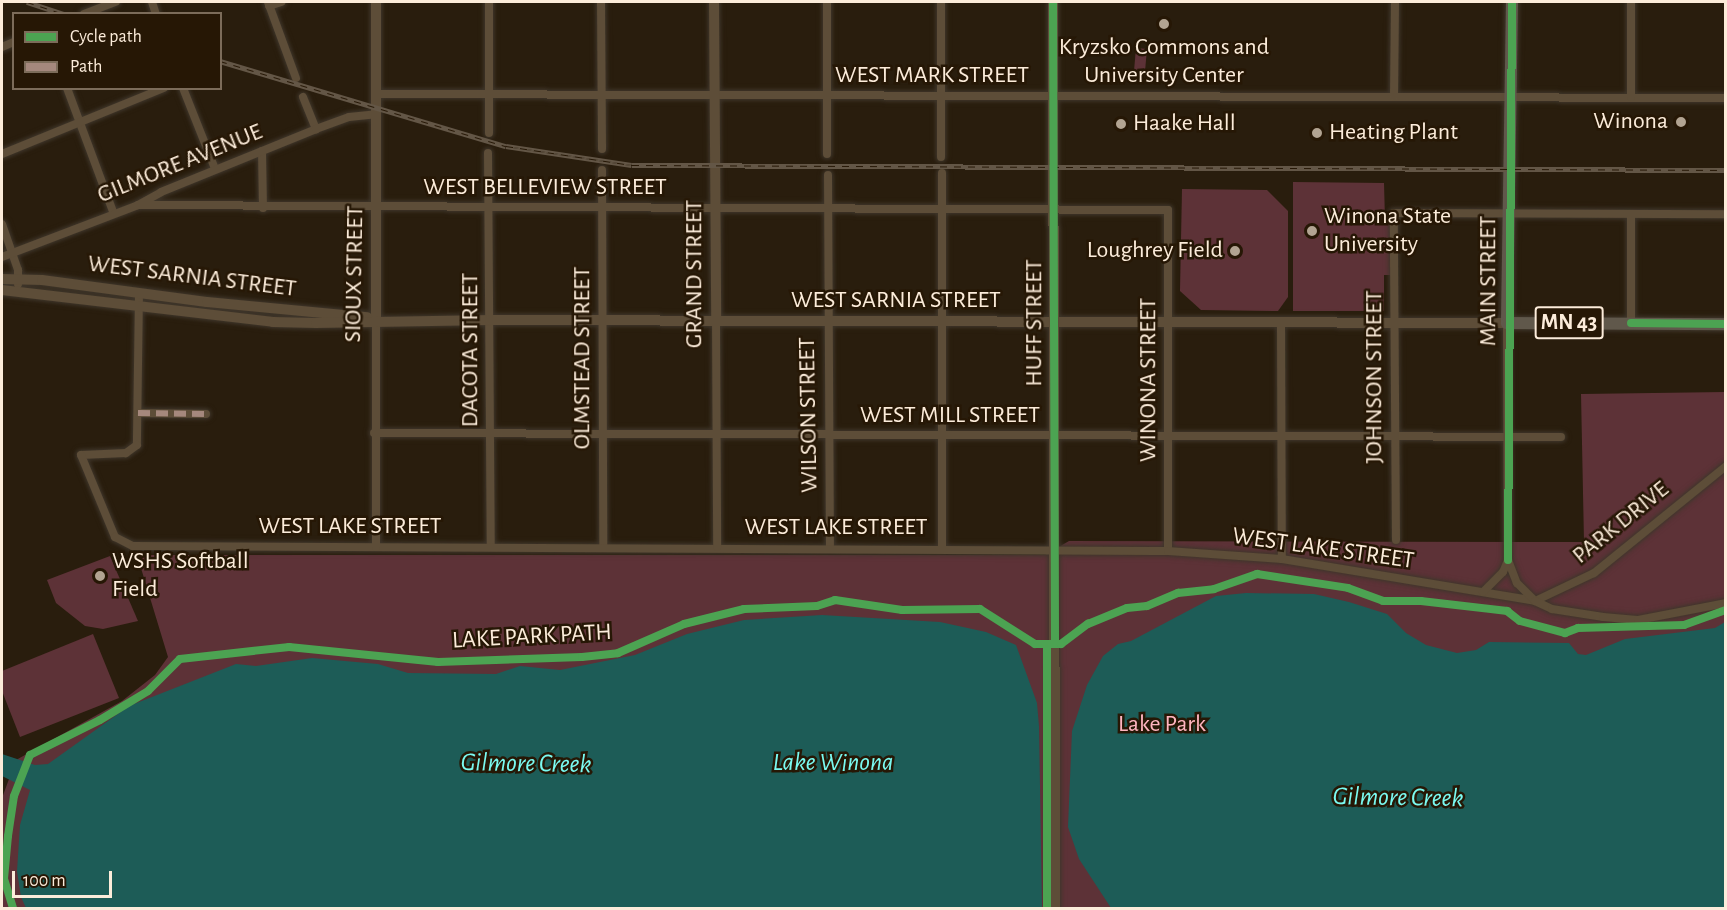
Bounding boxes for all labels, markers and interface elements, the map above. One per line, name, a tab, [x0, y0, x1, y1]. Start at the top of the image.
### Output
legend	[12, 12, 222, 90]
marker: Kryzsko Commons and University Center	[1157, 17, 1171, 31]
text: Cycle path	[70, 28, 142, 46]
place label: Kryzsko Commons and University Center	[1059, 34, 1269, 90]
text: Path	[70, 58, 102, 76]
street label: WEST MARK STREET	[835, 62, 1029, 90]
place label: Winona	[1593, 108, 1668, 136]
place label: Haake Hall	[1133, 110, 1236, 138]
marker: Winona	[1672, 113, 1690, 131]
marker: Haake Hall	[1114, 117, 1128, 131]
street label: GILMORE AVENUE	[93, 118, 267, 210]
place label: Heating Plant	[1329, 119, 1458, 147]
marker: Heating Plant	[1310, 126, 1324, 140]
street label: WEST BELLEVIEW STREET	[423, 174, 667, 202]
street label: GRAND STREET	[681, 200, 709, 348]
place label: Winona State University	[1324, 203, 1451, 259]
street label: SIOUX STREET	[339, 205, 371, 343]
street label: MAIN STREET	[1475, 216, 1503, 346]
marker: Winona State University	[1305, 224, 1319, 238]
place label: Loughrey Field	[1087, 237, 1223, 265]
marker: Loughrey Field	[1228, 244, 1242, 258]
street label: WEST SARNIA STREET	[86, 250, 298, 304]
street label: HUFF STREET	[1021, 259, 1049, 387]
street label: OLMSTEAD STREET	[569, 267, 597, 449]
street label: DACOTA STREET	[457, 273, 485, 427]
street label: WEST SARNIA STREET	[791, 287, 1001, 315]
street label: JOHNSON STREET	[1361, 291, 1389, 463]
street label: WINONA STREET	[1135, 298, 1163, 462]
road number: MN 43	[1534, 304, 1604, 342]
street label: WILSON STREET	[793, 337, 825, 493]
street label: WEST MILL STREET	[860, 402, 1040, 430]
street label: PARK DRIVE	[1567, 475, 1675, 571]
street label: WEST LAKE STREET	[258, 513, 442, 541]
street label: WEST LAKE STREET	[744, 514, 928, 542]
street label: WEST LAKE STREET	[1230, 522, 1416, 576]
place label: WSHS Softball Field	[112, 548, 249, 604]
marker: WSHS Softball Field	[93, 569, 107, 583]
street label: LAKE PARK PATH	[451, 618, 613, 656]
park label: Lake Park	[1118, 711, 1206, 739]
water label: Gilmore Creek	[460, 747, 592, 781]
water label: Lake Winona	[772, 747, 894, 779]
water label: Gilmore Creek	[1332, 781, 1464, 815]
scale bar	[15, 859, 116, 897]
text: 100 m	[23, 872, 66, 890]

